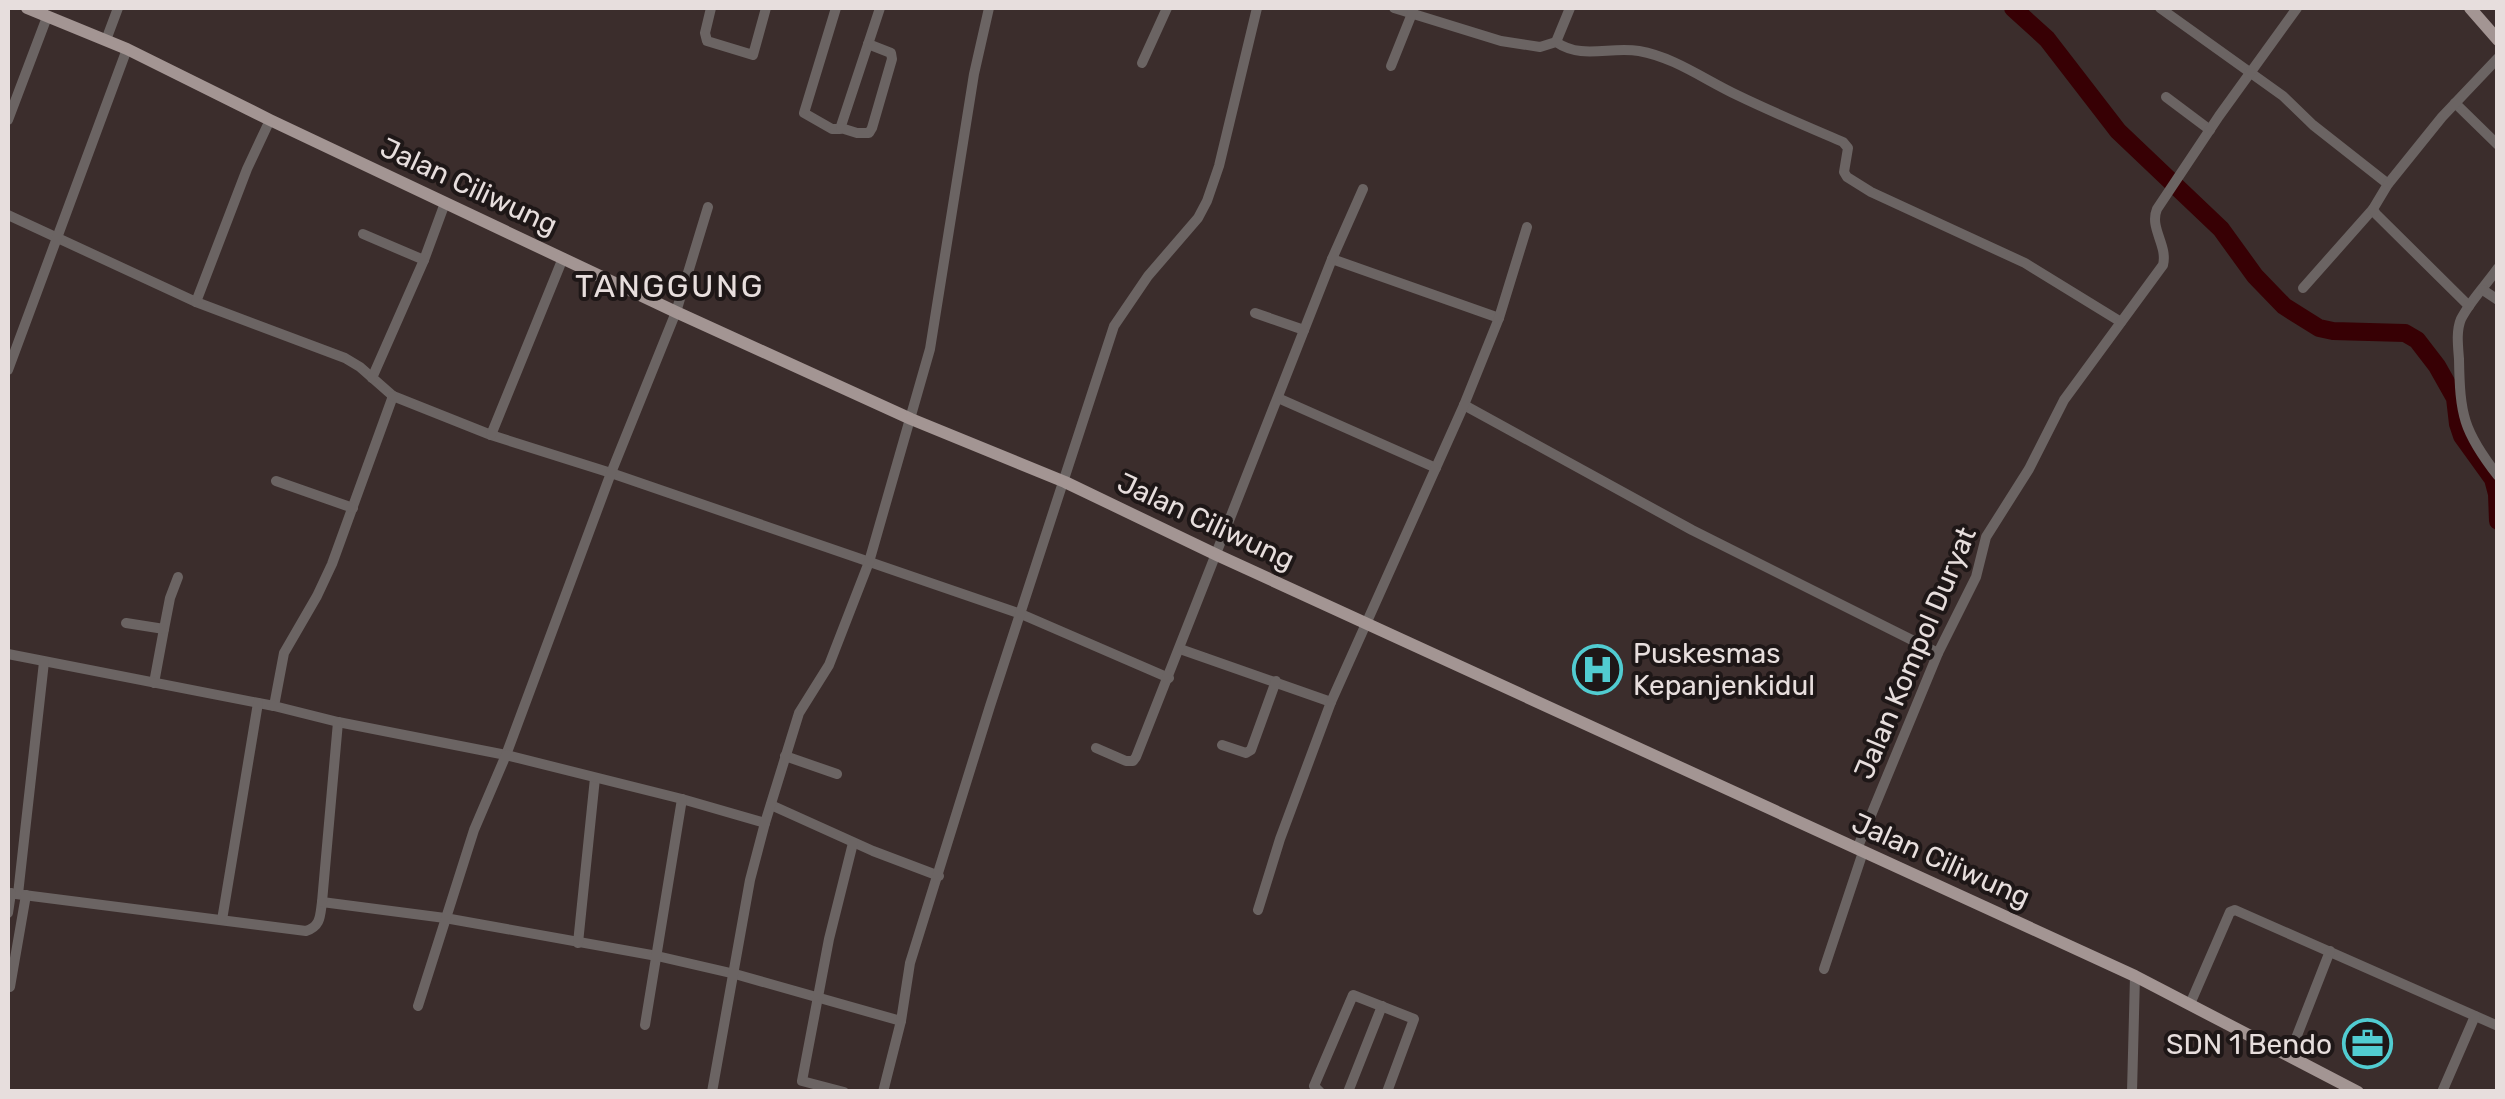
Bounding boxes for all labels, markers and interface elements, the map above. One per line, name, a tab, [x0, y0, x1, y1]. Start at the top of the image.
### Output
street label: Jalan Ciliwung	[375, 131, 563, 241]
district label: TANGGUNG	[575, 267, 765, 305]
street label: Jalan Ciliwung	[1112, 466, 1300, 576]
street label: Jalan Kompol Duryat	[1847, 522, 1983, 784]
place label: Puskesmas Kepanjenkidul	[1633, 637, 1815, 702]
hospital icon: Puskesmas Kepanjenkidul	[1572, 643, 1624, 695]
street label: Jalan Ciliwung	[1847, 806, 2035, 914]
office icon: SDN 1 Bendo	[2341, 1018, 2393, 1070]
place label: SDN 1 Bendo	[2166, 1028, 2332, 1061]

